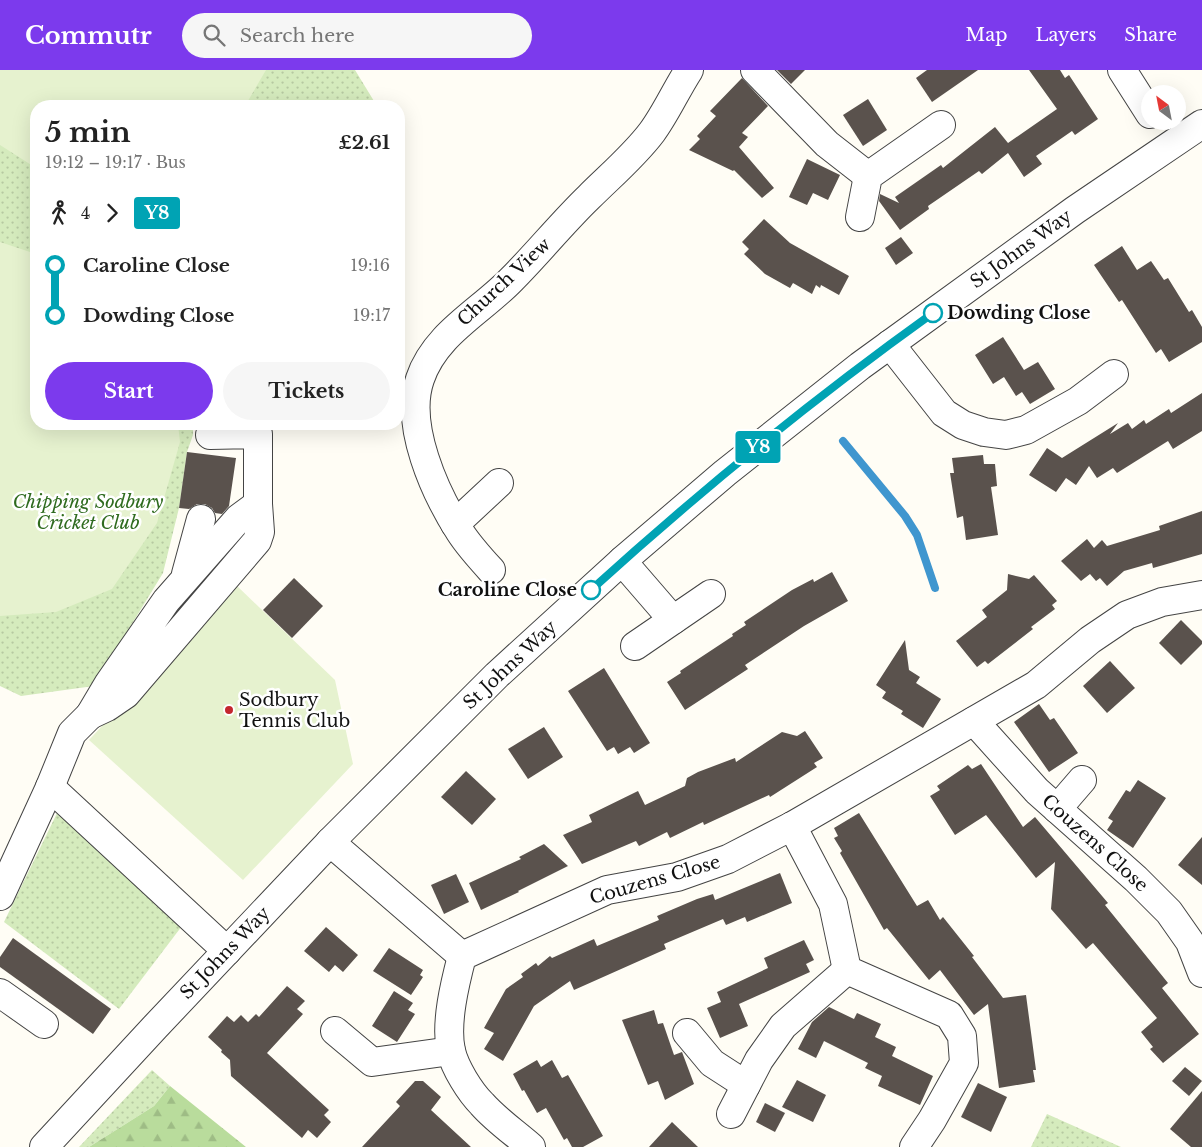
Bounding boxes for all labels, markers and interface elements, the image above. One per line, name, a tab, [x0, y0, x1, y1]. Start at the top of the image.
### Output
search box	[182, 13, 532, 58]
text: Commutr	[25, 21, 152, 50]
icon: search	[200, 21, 228, 49]
text: Search here	[240, 24, 355, 47]
text: Map	[966, 24, 1007, 46]
text: Layers	[1035, 24, 1096, 46]
text: Share	[1124, 24, 1177, 46]
north arrow	[1141, 85, 1186, 130]
map controls	[1141, 85, 1186, 130]
text: 5 min	[45, 115, 131, 150]
text: £2.61	[338, 131, 390, 154]
text: 19:12 – 19:17 · Bus	[45, 152, 186, 172]
icon: walk	[45, 199, 73, 227]
icon: forward	[98, 199, 126, 227]
text: Y8	[144, 202, 170, 224]
text: 4	[81, 203, 90, 223]
street label: St Johns Way	[966, 205, 1076, 293]
street label: Church View	[453, 233, 556, 331]
text: Caroline Close	[83, 254, 230, 277]
text: 19:16	[351, 255, 390, 275]
place label: Dowding Close	[947, 302, 1090, 324]
marker: Dowding Close	[923, 303, 943, 323]
text: Dowding Close	[83, 304, 234, 327]
text: 19:17	[353, 305, 390, 325]
button: Start	[45, 362, 213, 420]
button: Tickets	[223, 362, 390, 420]
line badge: Y8	[736, 431, 780, 463]
text: Y8	[745, 436, 771, 458]
park label: Chipping Sodbury Cricket Club	[13, 491, 164, 534]
place label: Caroline Close	[438, 579, 577, 601]
marker: Caroline Close	[581, 580, 601, 600]
street label: St Johns Way	[459, 616, 562, 714]
place label: Sodbury Tennis Club	[239, 689, 350, 732]
marker: Sodbury Tennis Club	[223, 704, 235, 716]
street label: Couzens Close	[1038, 790, 1152, 896]
street label: Couzens Close	[587, 851, 723, 909]
street label: St Johns Way	[175, 902, 275, 1004]

